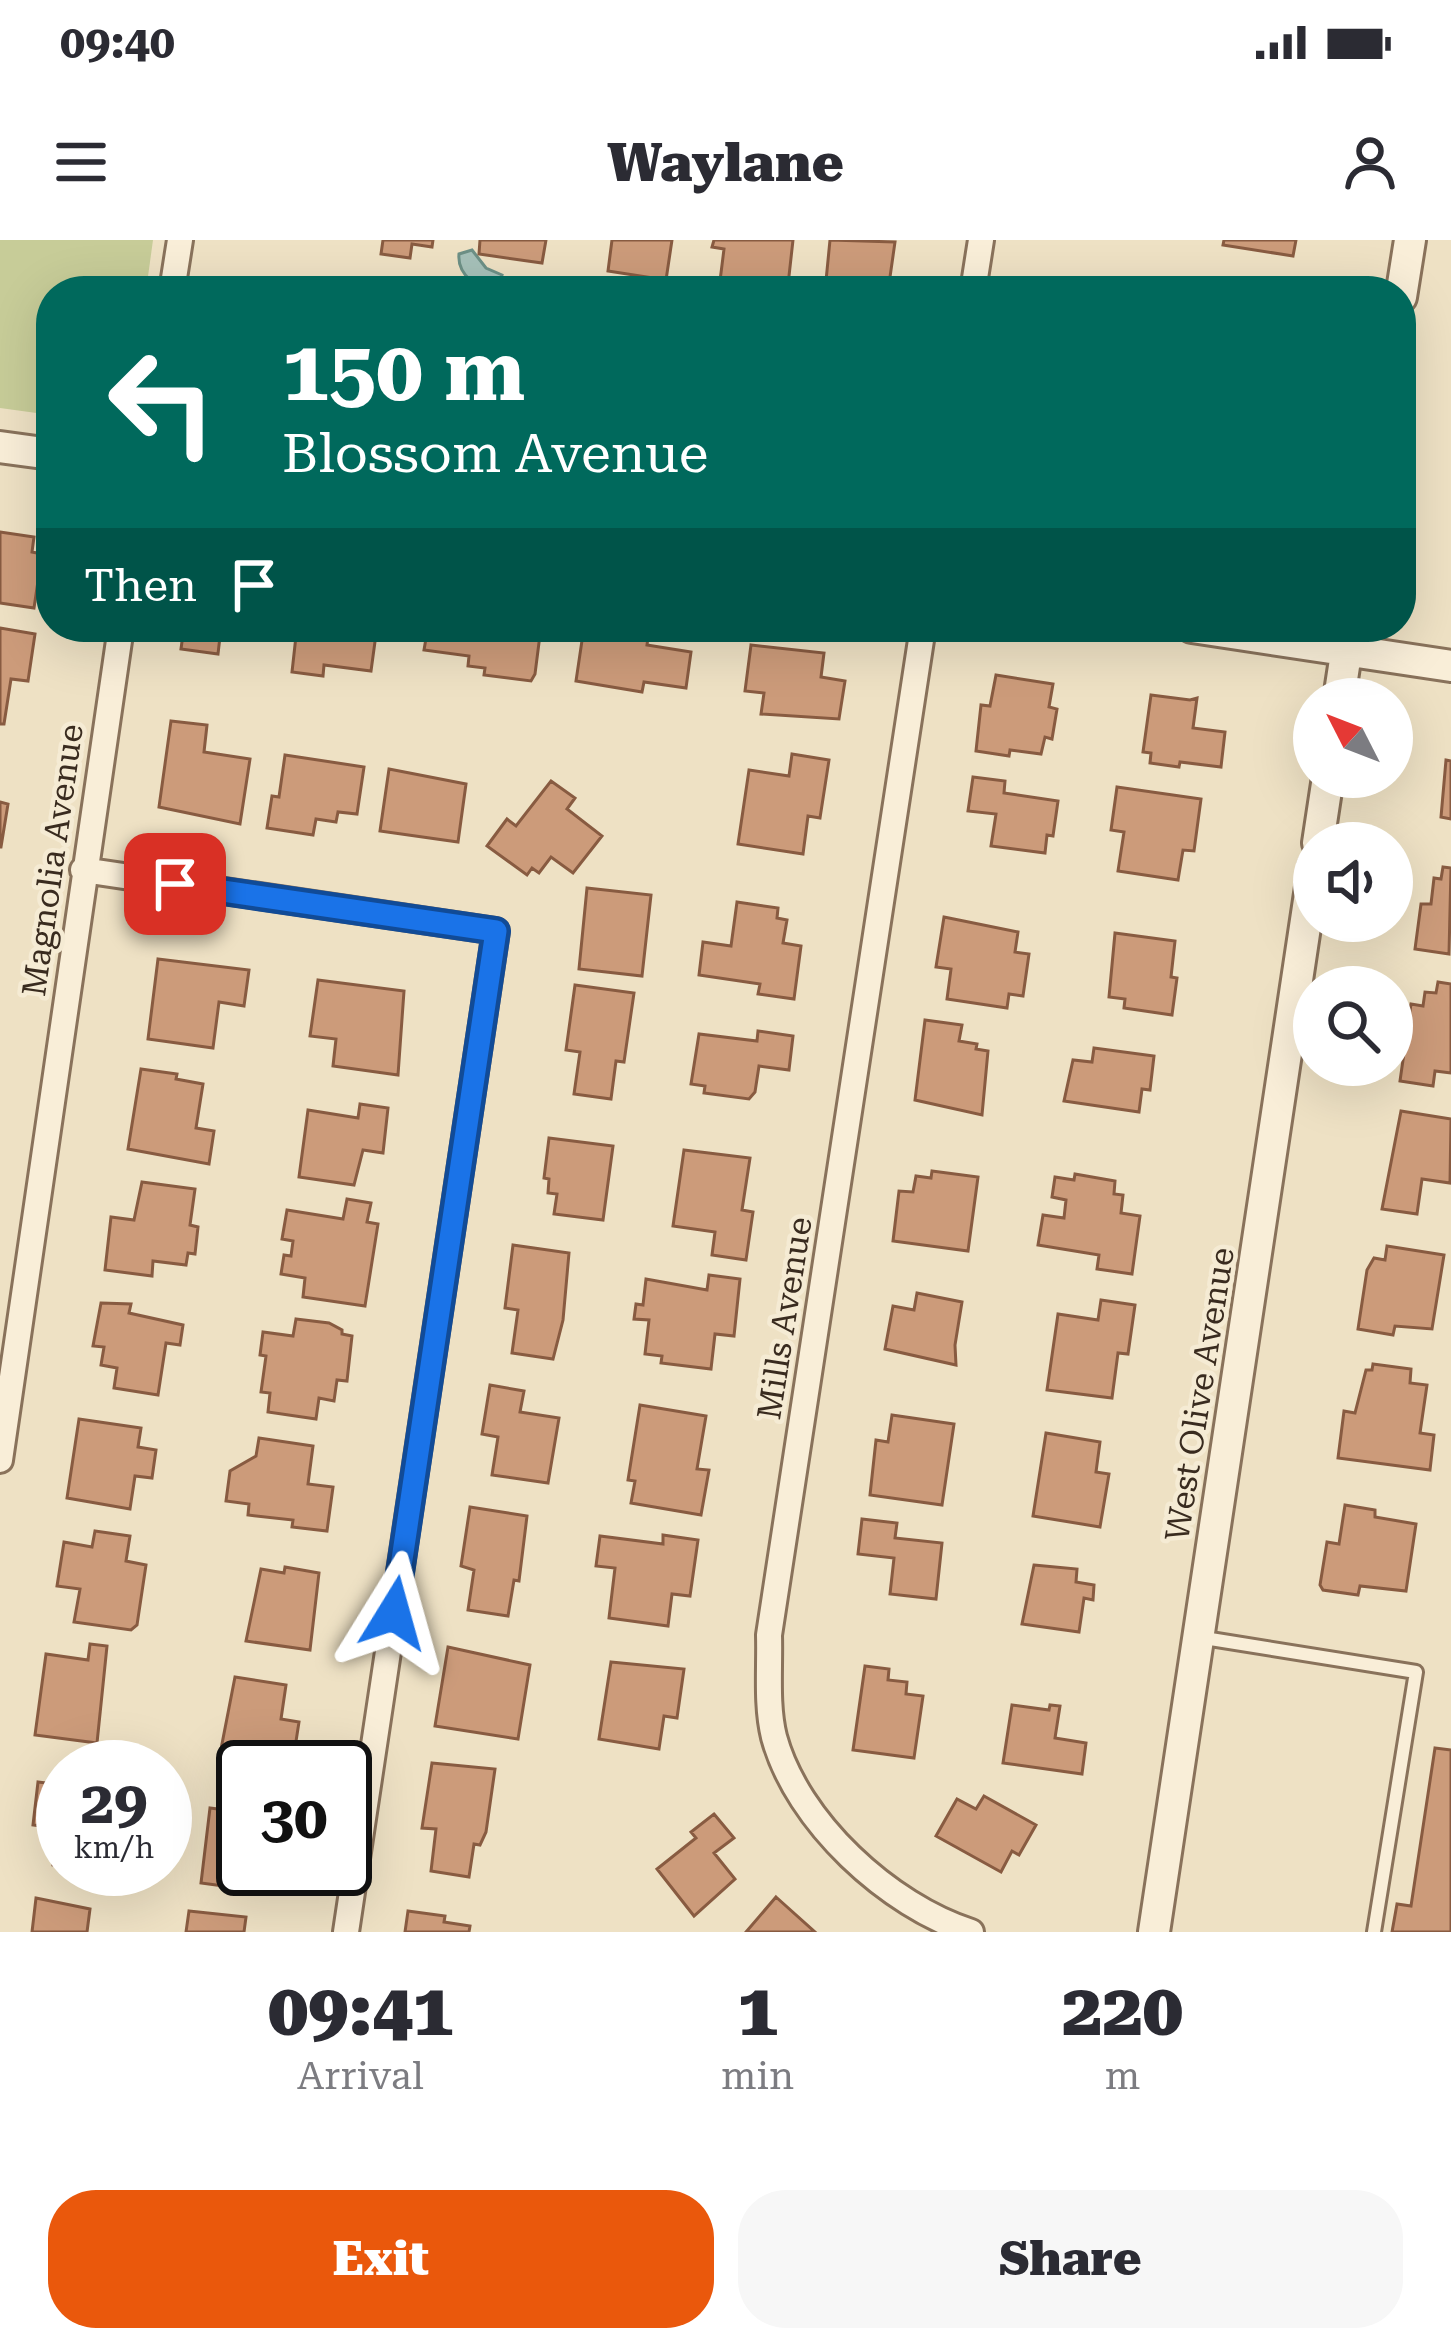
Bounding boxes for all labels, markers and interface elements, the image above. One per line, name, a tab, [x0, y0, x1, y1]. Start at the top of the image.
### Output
text: 09:40	[60, 16, 175, 69]
icon: menu	[48, 129, 114, 195]
icon: person	[1337, 129, 1403, 195]
text: Waylane	[607, 131, 844, 194]
text: 150 m	[282, 322, 525, 420]
icon: left	[84, 324, 240, 480]
text: Blossom Avenue	[282, 422, 708, 485]
icon: arrive	[221, 552, 287, 618]
text: Then	[84, 559, 197, 612]
north arrow	[1293, 678, 1413, 798]
map controls	[1293, 678, 1413, 1086]
street label: Magnolia Avenue	[14, 721, 91, 999]
button: sound	[1293, 822, 1413, 942]
pin	[124, 833, 226, 935]
icon: arrive	[142, 851, 208, 917]
button: search	[1293, 966, 1413, 1086]
street label: Mills Avenue	[749, 1214, 820, 1422]
street label: West Olive Avenue	[1157, 1245, 1242, 1544]
position arrow	[331, 1550, 457, 1676]
speed limit sign: 30	[216, 1740, 372, 1896]
text: 29	[80, 1767, 148, 1838]
text: km/h	[74, 1830, 154, 1865]
text: 09:41	[268, 1968, 453, 2053]
text: 1	[737, 1968, 778, 2053]
text: 220	[1062, 1968, 1183, 2053]
text: Arrival	[297, 2053, 424, 2099]
text: min	[721, 2053, 794, 2099]
text: m	[1105, 2053, 1140, 2099]
button: Exit	[48, 2190, 714, 2328]
button: Share	[738, 2190, 1403, 2328]

